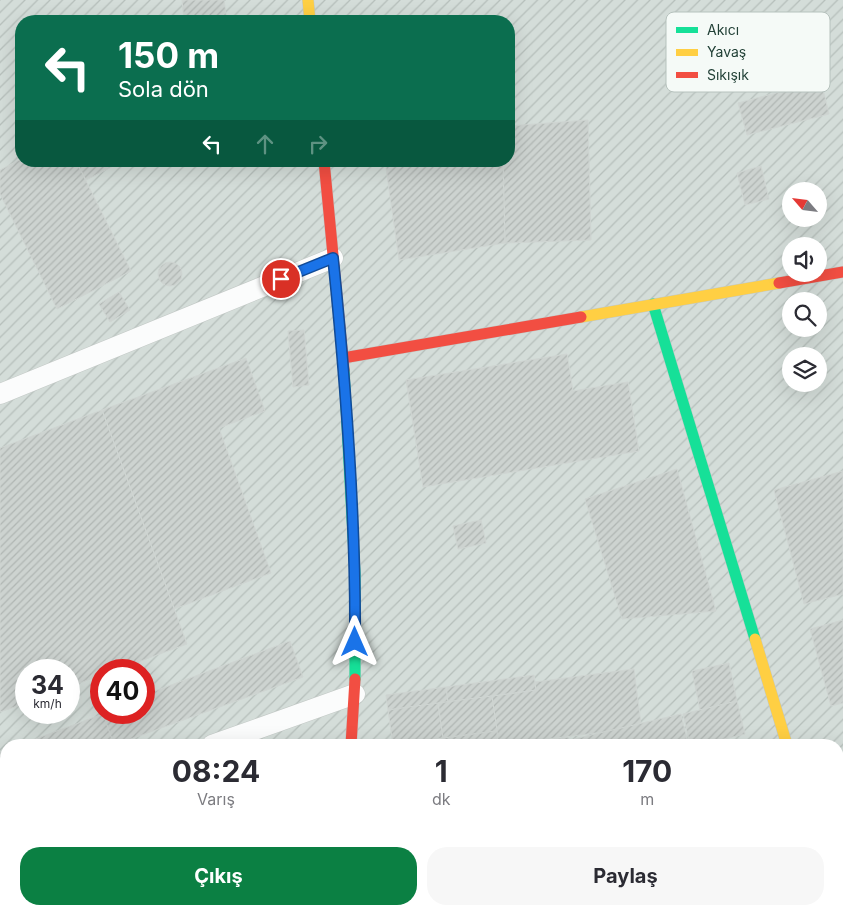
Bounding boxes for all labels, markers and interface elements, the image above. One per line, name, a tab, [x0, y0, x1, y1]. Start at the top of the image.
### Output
legend	[666, 12, 830, 92]
text: Akıcı	[707, 21, 739, 38]
text: 150 m	[118, 34, 219, 76]
icon: left	[35, 35, 100, 100]
text: Yavaş	[707, 43, 746, 60]
text: Sıkışık	[707, 66, 749, 83]
text: Sola dön	[118, 76, 209, 102]
icon: left	[198, 130, 226, 158]
icon: ahead	[251, 130, 279, 158]
icon: right	[304, 130, 332, 158]
north arrow	[782, 182, 828, 228]
map controls	[782, 182, 827, 392]
button: sound	[782, 237, 827, 282]
pin	[260, 258, 302, 300]
icon: arrive	[267, 265, 295, 293]
button: search	[782, 292, 827, 337]
button: layers	[782, 347, 827, 392]
position arrow	[328, 615, 380, 667]
speed limit sign: 40	[90, 659, 155, 724]
text: 34	[31, 670, 64, 700]
text: km/h	[33, 696, 62, 711]
text: 08:24	[172, 753, 260, 789]
text: 1	[435, 753, 448, 789]
text: 170	[622, 753, 672, 789]
text: Varış	[197, 789, 235, 809]
text: dk	[432, 789, 450, 809]
text: m	[640, 789, 654, 809]
button: Çıkış	[20, 847, 417, 905]
button: Paylaş	[427, 847, 824, 905]

